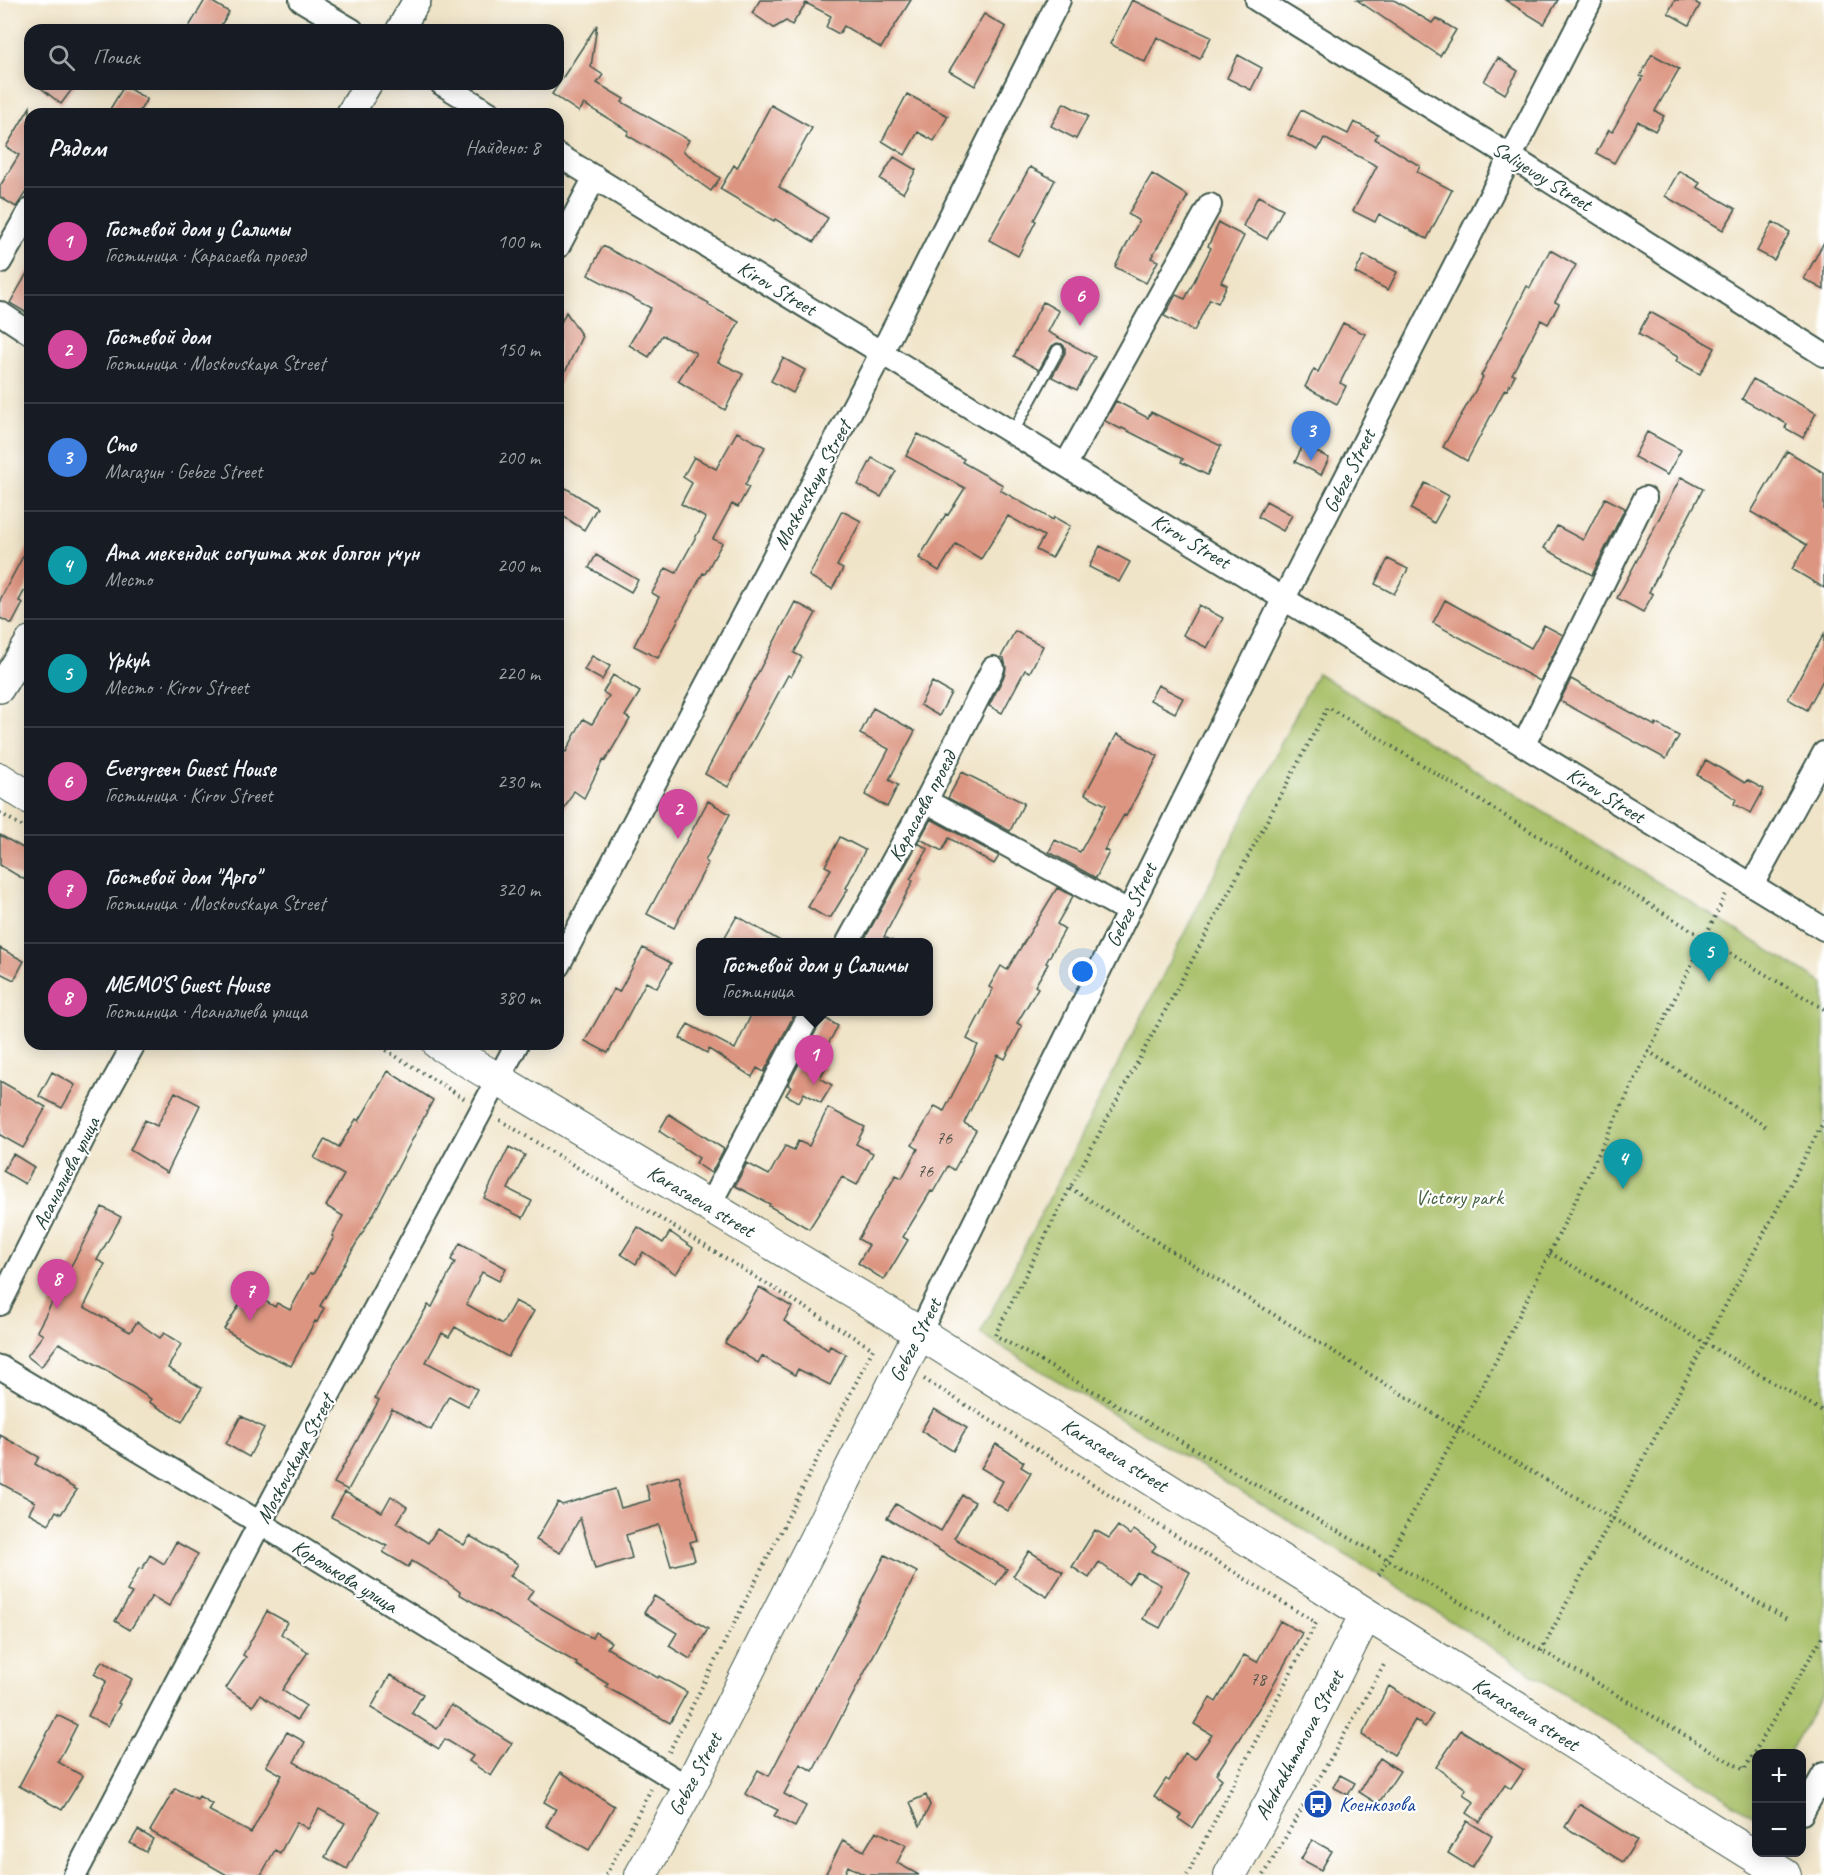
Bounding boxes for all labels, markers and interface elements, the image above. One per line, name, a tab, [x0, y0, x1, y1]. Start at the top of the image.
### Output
search box	[24, 24, 564, 90]
icon: search	[45, 41, 78, 74]
text: Поиск	[93, 43, 139, 71]
text: Рядом	[48, 131, 106, 164]
text: Найдено: 8	[465, 135, 540, 160]
street label: Saliyevoy Street	[1487, 135, 1598, 218]
text: Гостевой дом у Салимы	[105, 215, 290, 243]
text: 1	[63, 229, 72, 254]
text: 100 m	[497, 229, 540, 254]
text: Гостиница · Карасаева проезд	[105, 243, 306, 268]
street label: Kirov Street	[733, 254, 823, 323]
pin: 6	[1060, 276, 1100, 326]
text: Гостевой дом	[105, 323, 210, 351]
text: 2	[63, 337, 72, 362]
text: 150 m	[497, 337, 540, 362]
text: Гостиница · Moskovskaya Street	[105, 351, 325, 376]
pin: 3	[1292, 412, 1330, 461]
street label: Moskovskaya Street	[767, 413, 858, 554]
street label: Gebze Street	[1317, 423, 1382, 517]
text: Сто	[105, 431, 136, 459]
text: 3	[63, 445, 72, 470]
text: 200 m	[497, 445, 540, 470]
text: Магазин · Gebze Street	[105, 459, 262, 484]
street label: Kirov Street	[1147, 507, 1237, 576]
text: Ата мекендик согушта жок болгон үчүн	[105, 539, 419, 567]
text: 4	[63, 553, 72, 578]
text: 200 m	[497, 553, 540, 578]
text: Место	[105, 567, 152, 592]
text: Ypkyh	[105, 647, 149, 675]
text: 5	[63, 661, 72, 686]
text: 220 m	[497, 661, 540, 686]
text: Место · Kirov Street	[105, 675, 249, 700]
street label: Карасаева проезд	[882, 744, 963, 866]
text: Evergreen Guest House	[105, 755, 276, 783]
street label: Kirov Street	[1562, 761, 1651, 830]
text: 6	[63, 769, 72, 794]
text: 230 m	[497, 769, 540, 794]
text: Гостиница · Kirov Street	[105, 783, 273, 808]
pin: 2	[658, 790, 698, 839]
street label: Gebze Street	[1100, 857, 1163, 951]
text: Гостевой дом "Арго"	[105, 863, 260, 891]
text: 7	[63, 877, 72, 902]
text: 320 m	[497, 877, 540, 902]
text: Гостиница · Moskovskaya Street	[105, 891, 325, 916]
pin: 5	[1690, 932, 1728, 982]
popup	[696, 938, 933, 1016]
text: Гостевой дом у Салимы	[722, 951, 907, 979]
your location	[1068, 957, 1097, 986]
text: MEMO'S Guest House	[105, 971, 269, 999]
text: Гостиница	[722, 979, 794, 1004]
text: 8	[63, 985, 72, 1010]
text: 380 m	[497, 985, 540, 1010]
text: Гостиница · Асаналиева улица	[105, 999, 307, 1024]
pin: 1	[794, 1036, 834, 1085]
street label: Асаналиева улица	[27, 1111, 106, 1234]
house number: 76	[936, 1127, 953, 1149]
pin: 4	[1604, 1140, 1642, 1189]
street label: Karasaeva street	[643, 1159, 761, 1244]
house number: 76	[917, 1160, 934, 1182]
park label: Victory park	[1415, 1184, 1505, 1210]
pin: 8	[38, 1260, 76, 1309]
pin: 7	[230, 1272, 270, 1321]
street label: Gebze Street	[883, 1292, 948, 1386]
street label: Moskovskaya Street	[250, 1387, 341, 1528]
street label: Karasaeva street	[1057, 1412, 1175, 1499]
street label: Королькова улица	[288, 1533, 404, 1620]
street label: Abdrakhmanova Street	[1249, 1664, 1350, 1824]
house number: 78	[1250, 1668, 1268, 1690]
street label: Karasaeva street	[1468, 1671, 1586, 1758]
street label: Gebze Street	[662, 1726, 729, 1820]
map controls	[1752, 1749, 1806, 1857]
button: +	[1752, 1749, 1806, 1803]
bus stop icon: Коенкозова	[1302, 1788, 1334, 1820]
place label: Коенкозова	[1339, 1791, 1416, 1817]
button: −	[1752, 1803, 1806, 1857]

